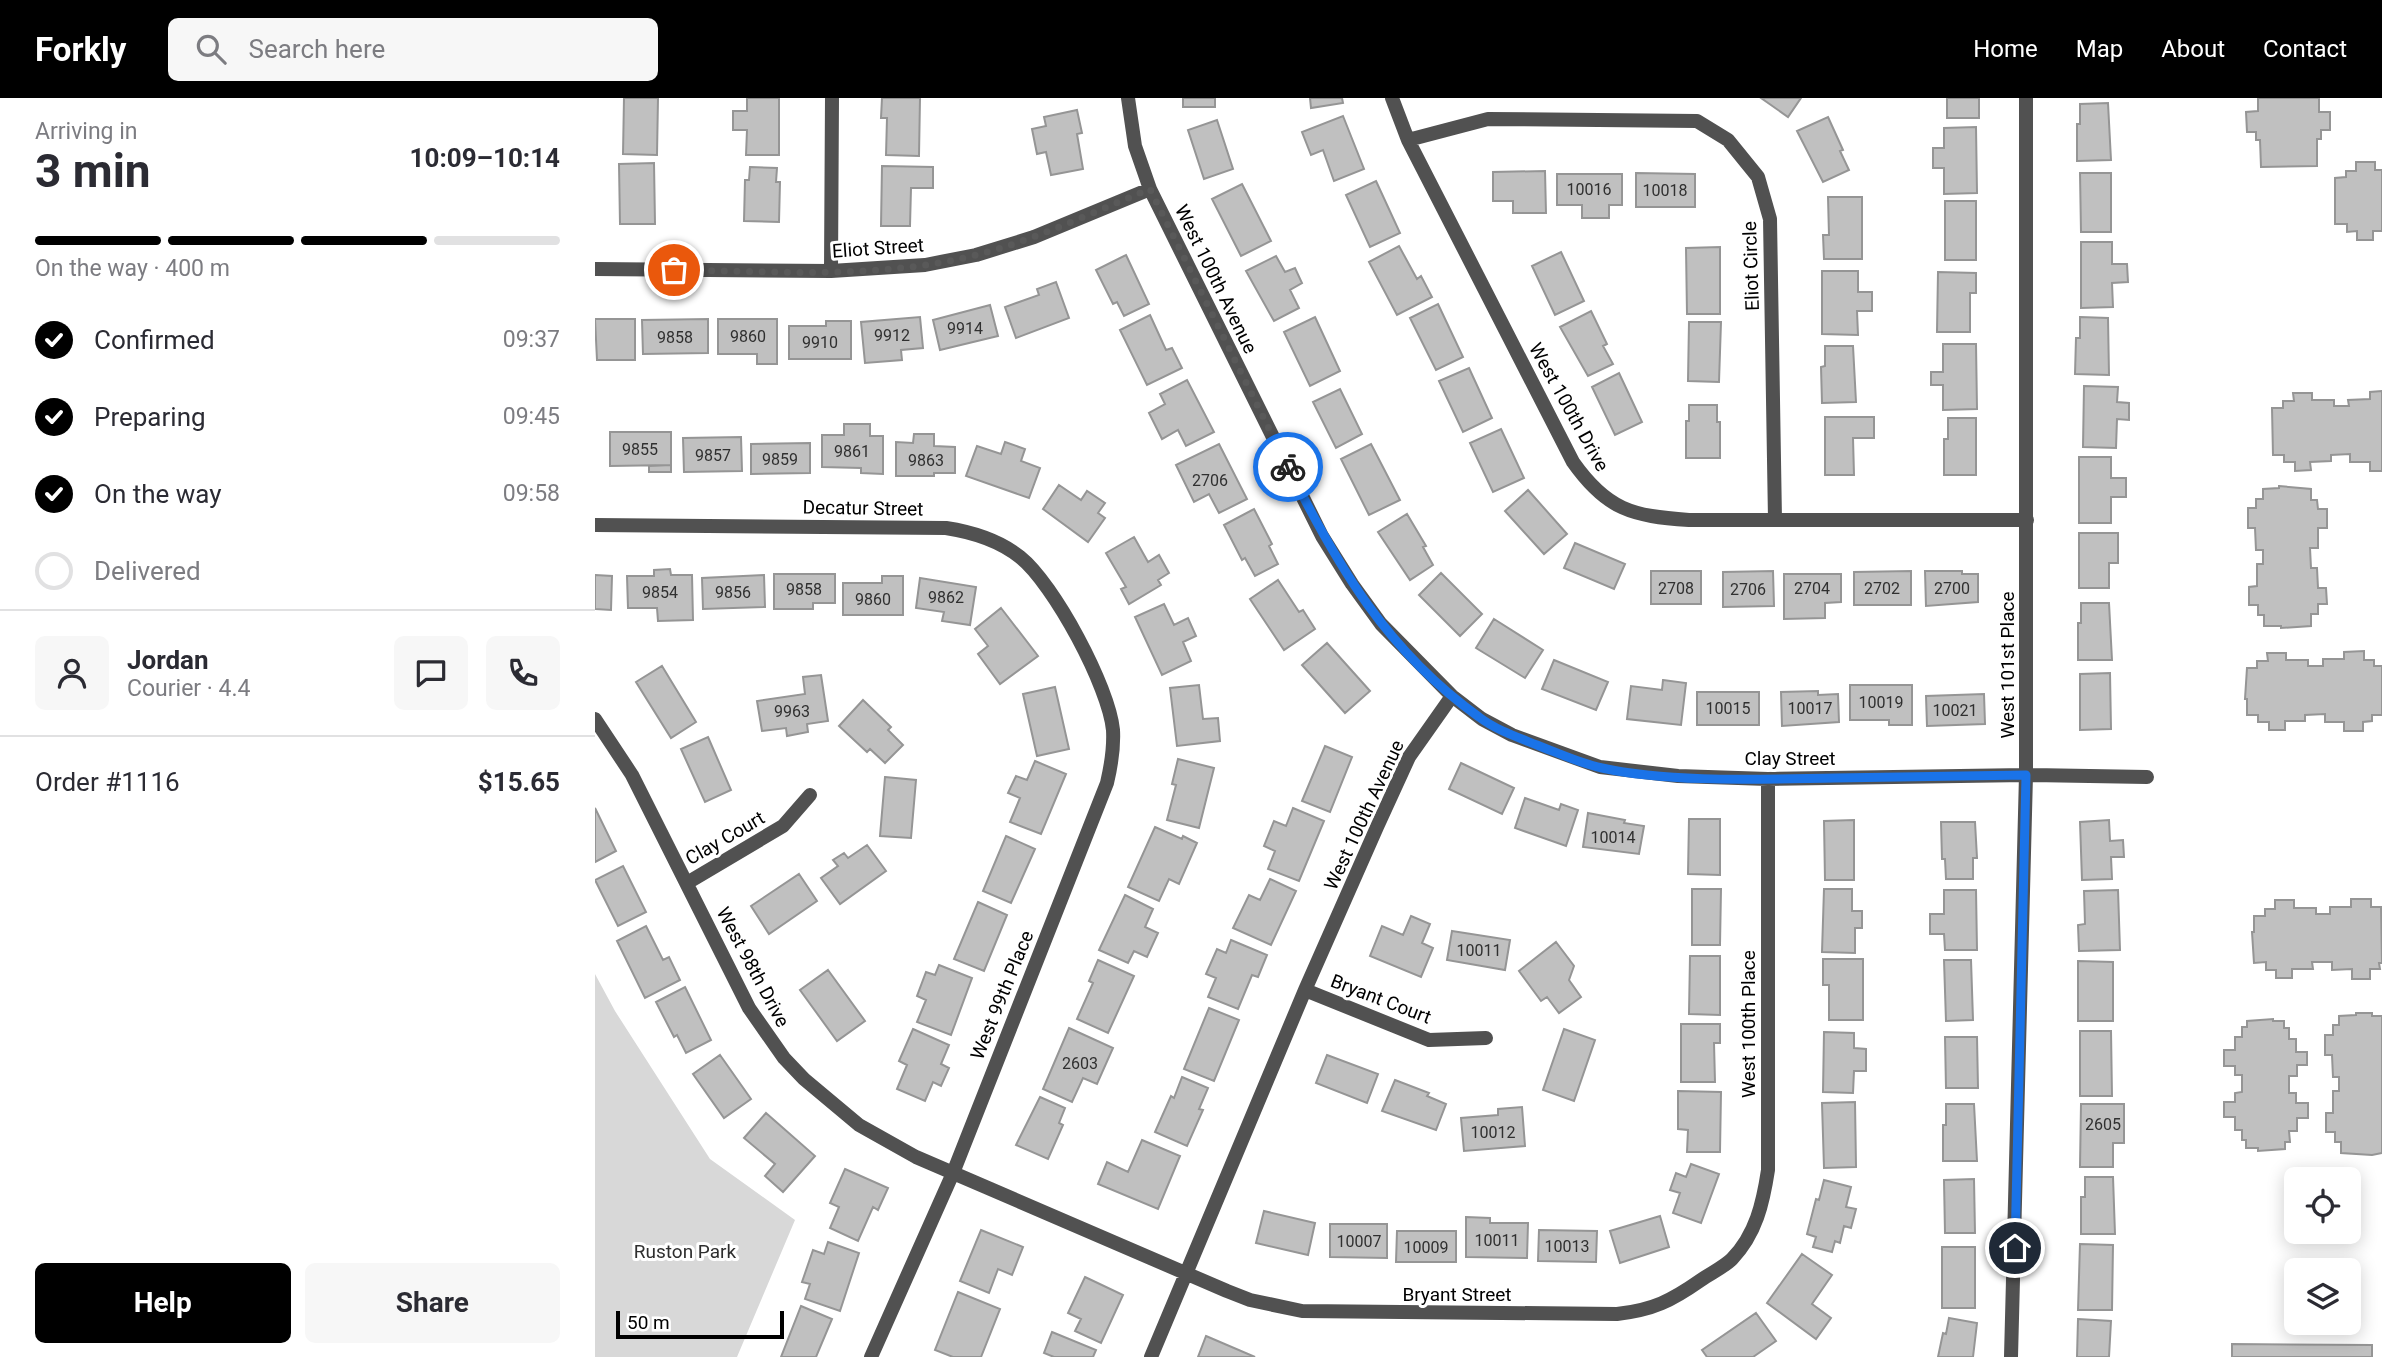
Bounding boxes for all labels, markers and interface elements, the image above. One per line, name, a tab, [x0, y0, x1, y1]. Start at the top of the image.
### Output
search box	[168, 18, 658, 81]
text: Forkly	[35, 30, 126, 69]
icon: search	[192, 30, 230, 68]
text: Search here	[248, 34, 385, 64]
text: Home	[1973, 35, 2038, 63]
text: Map	[2076, 35, 2123, 63]
text: About	[2161, 35, 2225, 63]
text: Contact	[2263, 35, 2347, 63]
text: Arriving in	[35, 118, 138, 145]
text: 10:09–10:14	[410, 143, 560, 173]
text: 3 min	[35, 144, 151, 198]
house number: 10016	[1567, 180, 1611, 199]
house number: 10018	[1643, 181, 1687, 200]
street label: West 100th Avenue	[1170, 201, 1262, 357]
street label: Eliot Circle	[1738, 221, 1764, 311]
street label: Eliot Street	[831, 233, 925, 263]
pin	[644, 240, 704, 300]
icon: bag	[655, 251, 693, 289]
text: On the way · 400 m	[35, 255, 230, 282]
house number: 9914	[947, 319, 983, 338]
icon: check	[35, 321, 73, 359]
text: Confirmed	[94, 325, 215, 355]
text: 09:37	[503, 326, 560, 353]
house number: 9912	[874, 326, 910, 345]
house number: 9860	[730, 327, 766, 346]
house number: 9858	[657, 328, 693, 347]
house number: 9910	[802, 333, 838, 352]
street label: West 100th Drive	[1524, 339, 1614, 475]
icon: check	[35, 398, 73, 436]
text: Preparing	[94, 402, 206, 432]
text: 09:45	[503, 403, 560, 430]
courier	[1253, 432, 1323, 502]
house number: 9855	[622, 440, 658, 459]
house number: 9861	[834, 442, 870, 461]
house number: 9857	[695, 446, 731, 465]
icon: bike	[1269, 448, 1307, 486]
house number: 9859	[762, 450, 798, 469]
house number: 9863	[908, 451, 944, 470]
house number: 2706	[1192, 471, 1228, 490]
icon: check	[35, 475, 73, 513]
text: On the way	[94, 479, 222, 509]
text: 09:58	[503, 480, 560, 507]
street label: Decatur Street	[802, 495, 924, 521]
text: Delivered	[94, 556, 201, 586]
house number: 2708	[1658, 579, 1694, 598]
house number: 2704	[1794, 579, 1830, 598]
house number: 2702	[1864, 579, 1900, 598]
house number: 2700	[1934, 579, 1970, 598]
house number: 9858	[786, 580, 822, 599]
house number: 2706	[1730, 580, 1766, 599]
house number: 9854	[642, 583, 678, 602]
house number: 9856	[715, 583, 751, 602]
house number: 9862	[928, 588, 964, 607]
house number: 9860	[855, 590, 891, 609]
street label: West 101st Place	[1996, 591, 2019, 739]
button: person	[35, 636, 109, 710]
button: chat	[394, 636, 468, 710]
button: phone	[486, 636, 560, 710]
text: Jordan	[127, 645, 209, 675]
text: Courier · 4.4	[127, 675, 250, 702]
house number: 10019	[1859, 693, 1903, 712]
house number: 10015	[1706, 699, 1750, 718]
house number: 10017	[1788, 699, 1832, 718]
house number: 10021	[1933, 701, 1977, 720]
house number: 9963	[774, 702, 810, 721]
street label: West 100th Avenue	[1319, 736, 1409, 894]
street label: Clay Street	[1744, 747, 1836, 770]
text: Order #1116	[35, 767, 180, 797]
text: $15.65	[478, 767, 560, 797]
street label: Clay Court	[681, 806, 769, 870]
house number: 10014	[1591, 828, 1635, 847]
street label: West 98th Drive	[712, 903, 794, 1031]
street label: West 99th Place	[966, 927, 1038, 1063]
house number: 10011	[1457, 941, 1501, 960]
street label: West 100th Place	[1737, 950, 1760, 1098]
street label: Bryant Court	[1327, 969, 1435, 1029]
house number: 2603	[1062, 1054, 1098, 1073]
house number: 2605	[2085, 1115, 2121, 1134]
house number: 10012	[1471, 1123, 1515, 1142]
map controls	[2284, 1167, 2361, 1335]
button: locate	[2284, 1167, 2361, 1244]
pin	[1985, 1218, 2045, 1278]
icon: home	[1996, 1229, 2034, 1267]
house number: 10011	[1475, 1231, 1519, 1250]
house number: 10007	[1337, 1232, 1381, 1251]
house number: 10013	[1545, 1237, 1589, 1256]
house number: 10009	[1404, 1238, 1448, 1257]
park label: Ruston Park	[634, 1240, 737, 1263]
button: layers	[2284, 1258, 2361, 1335]
button: Help	[35, 1263, 291, 1343]
button: Share	[305, 1263, 560, 1343]
street label: Bryant Street	[1402, 1283, 1512, 1306]
scale bar	[616, 1308, 784, 1340]
text: 50 m	[627, 1311, 670, 1334]

